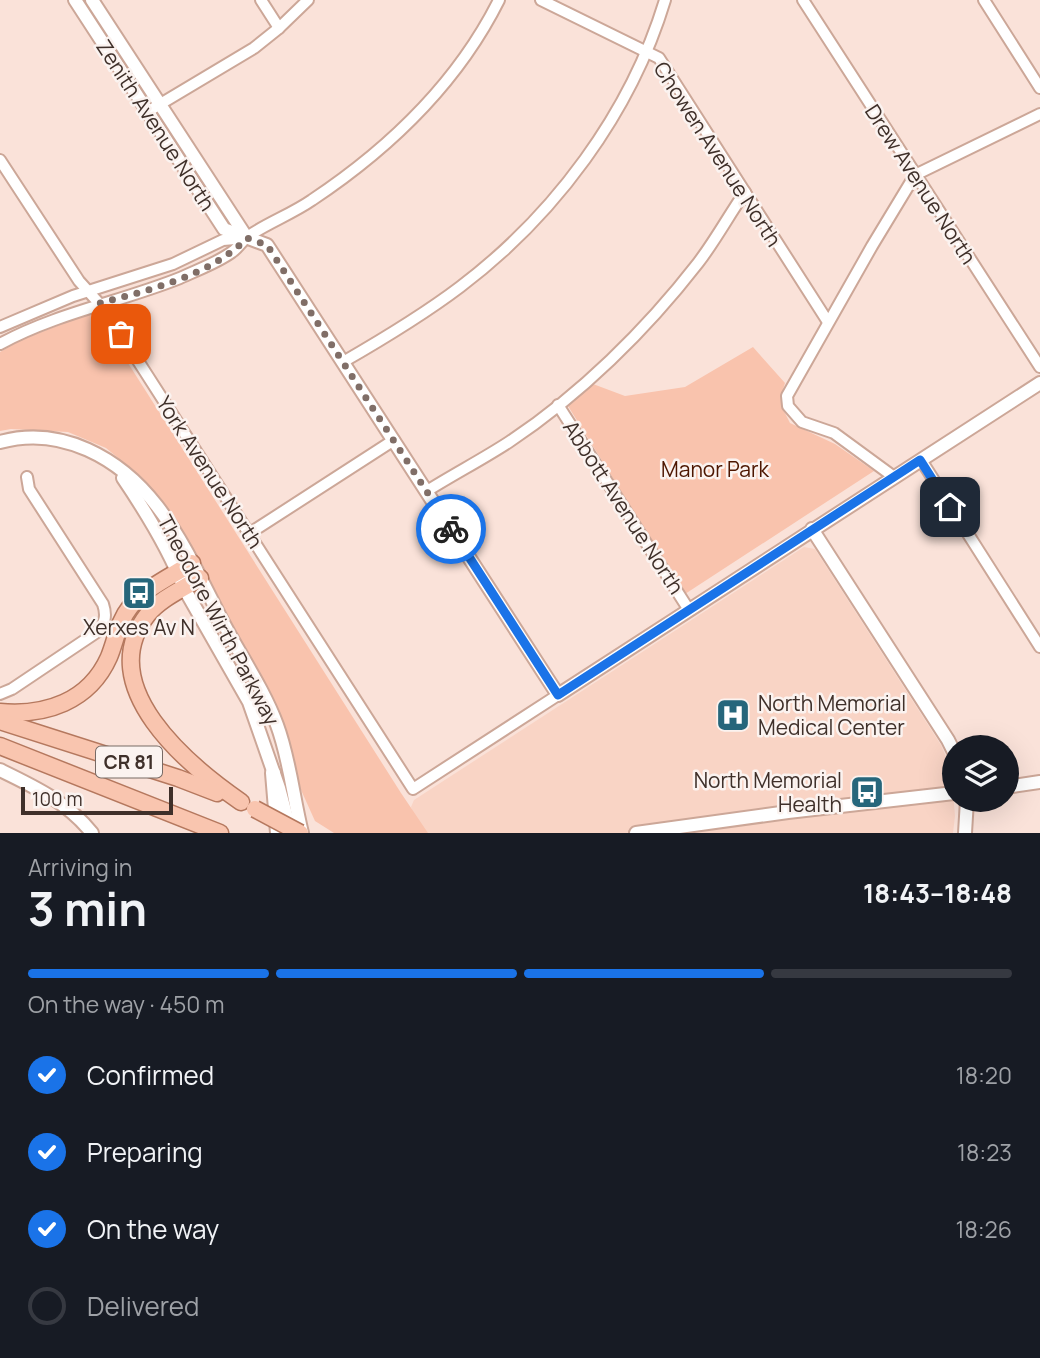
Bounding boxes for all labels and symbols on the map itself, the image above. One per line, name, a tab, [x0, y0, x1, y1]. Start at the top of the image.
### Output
street label: Zenith Avenue North	[90, 34, 222, 216]
street label: Chowen Avenue North	[648, 56, 788, 252]
street label: Drew Avenue North	[859, 99, 983, 269]
pin	[91, 304, 151, 364]
street label: York Avenue North	[150, 391, 270, 553]
street label: Abbott Avenue North	[557, 415, 691, 599]
park label: Manor Park	[661, 455, 769, 483]
pin	[920, 477, 980, 537]
courier	[416, 494, 486, 564]
street label: Theodore Wirth Parkway	[152, 510, 286, 730]
bus stop icon: Xerxes Av N	[120, 574, 158, 612]
place label: Xerxes Av N	[83, 613, 195, 641]
place label: North Memorial Medical Center	[758, 689, 906, 741]
hospital icon: North Memorial Medical Center	[714, 696, 752, 734]
road number: CR 81	[96, 747, 162, 778]
place label: North Memorial Health	[694, 766, 842, 818]
bus stop icon: North Memorial Health	[848, 773, 886, 811]
scale bar	[21, 784, 173, 816]

